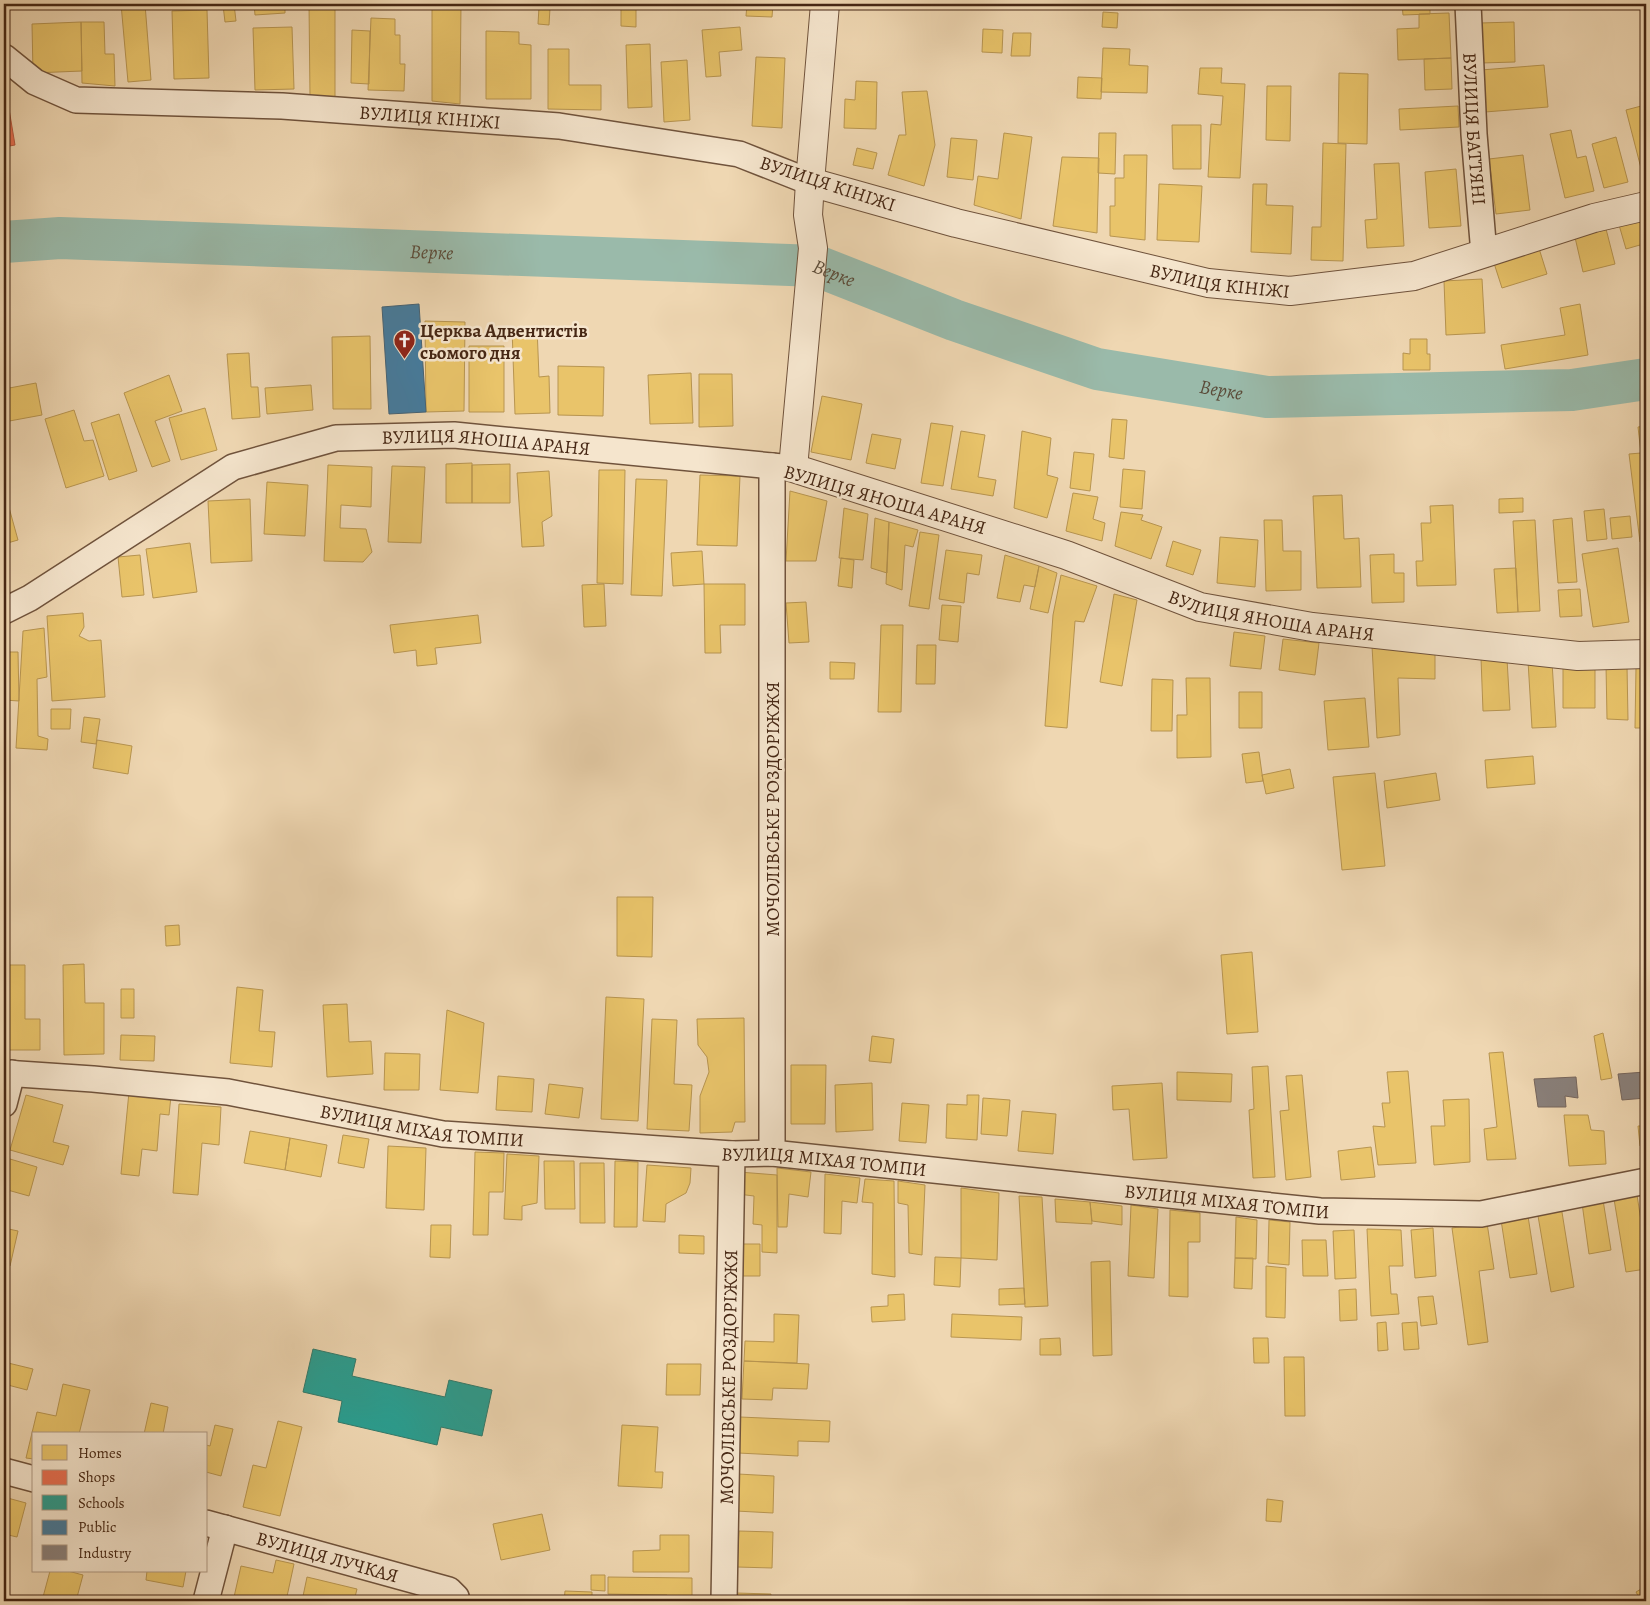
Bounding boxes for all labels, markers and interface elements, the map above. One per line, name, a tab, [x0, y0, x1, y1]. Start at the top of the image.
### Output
street label: ВУЛИЦЯ БАТТЯНІ	[1456, 52, 1492, 206]
street label: ВУЛИЦЯ КІНІЖІ	[358, 100, 501, 136]
street label: ВУЛИЦЯ КІНІЖІ	[756, 150, 899, 218]
water label: Верке	[409, 238, 454, 267]
water label: Верке	[809, 253, 859, 294]
street label: ВУЛИЦЯ КІНІЖІ	[1147, 258, 1291, 305]
place label: Церква Адвентистів сьомого дня	[420, 318, 588, 366]
church icon: Церква Адвентистів сьомого дня	[392, 329, 416, 360]
water label: Верке	[1197, 373, 1245, 407]
street label: ВУЛИЦЯ ЯНОША АРАНЯ	[381, 423, 592, 462]
street label: ВУЛИЦЯ ЯНОША АРАНЯ	[781, 459, 989, 541]
street label: ВУЛИЦЯ ЯНОША АРАНЯ	[1164, 584, 1376, 648]
street label: МОЧОЛІВСЬКЕ РОЗДОРІЖЖЯ	[760, 681, 786, 937]
street label: ВУЛИЦЯ МІХАЯ ТОМПИ	[318, 1098, 525, 1154]
street label: ВУЛИЦЯ МІХАЯ ТОМПИ	[720, 1141, 928, 1183]
street label: ВУЛИЦЯ МІХАЯ ТОМПИ	[1123, 1178, 1330, 1225]
street label: МОЧОЛІВСЬКЕ РОЗДОРІЖЖЯ	[714, 1249, 744, 1505]
legend	[32, 1432, 208, 1572]
text: Homes	[78, 1443, 122, 1463]
text: Shops	[78, 1467, 115, 1487]
text: Schools	[78, 1493, 125, 1513]
text: Public	[78, 1517, 116, 1537]
street label: ВУЛИЦЯ ЛУЧКАЯ	[253, 1525, 401, 1589]
text: Industry	[78, 1543, 132, 1563]

